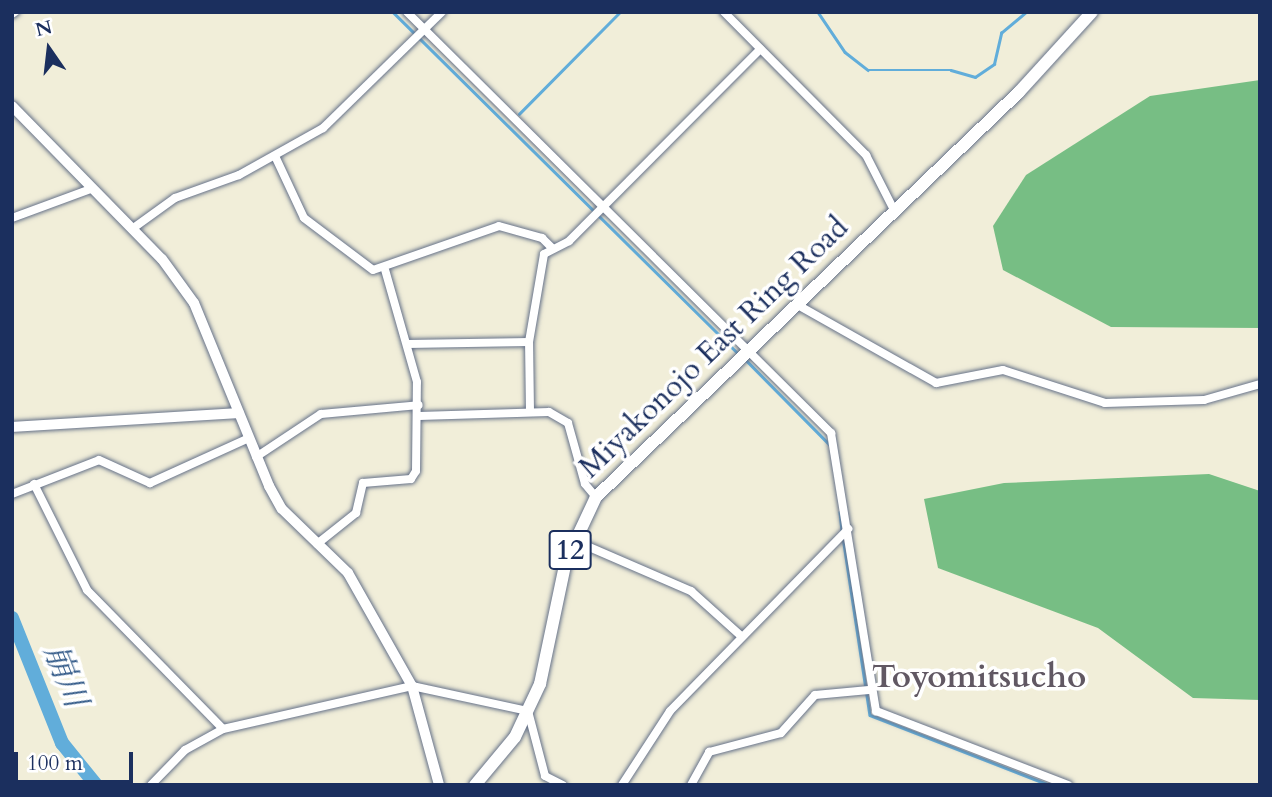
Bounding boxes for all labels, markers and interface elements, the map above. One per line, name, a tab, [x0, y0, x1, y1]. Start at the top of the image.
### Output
north arrow	[14, 14, 84, 84]
text: N	[33, 14, 55, 43]
street label: Miyakonojo East Ring Road	[572, 210, 856, 486]
road number: 12	[547, 526, 593, 574]
water label: 崩川	[35, 639, 95, 713]
district label: Toyomitsucho	[872, 657, 1086, 697]
scale bar	[18, 738, 136, 782]
text: 100 m	[27, 749, 83, 778]

